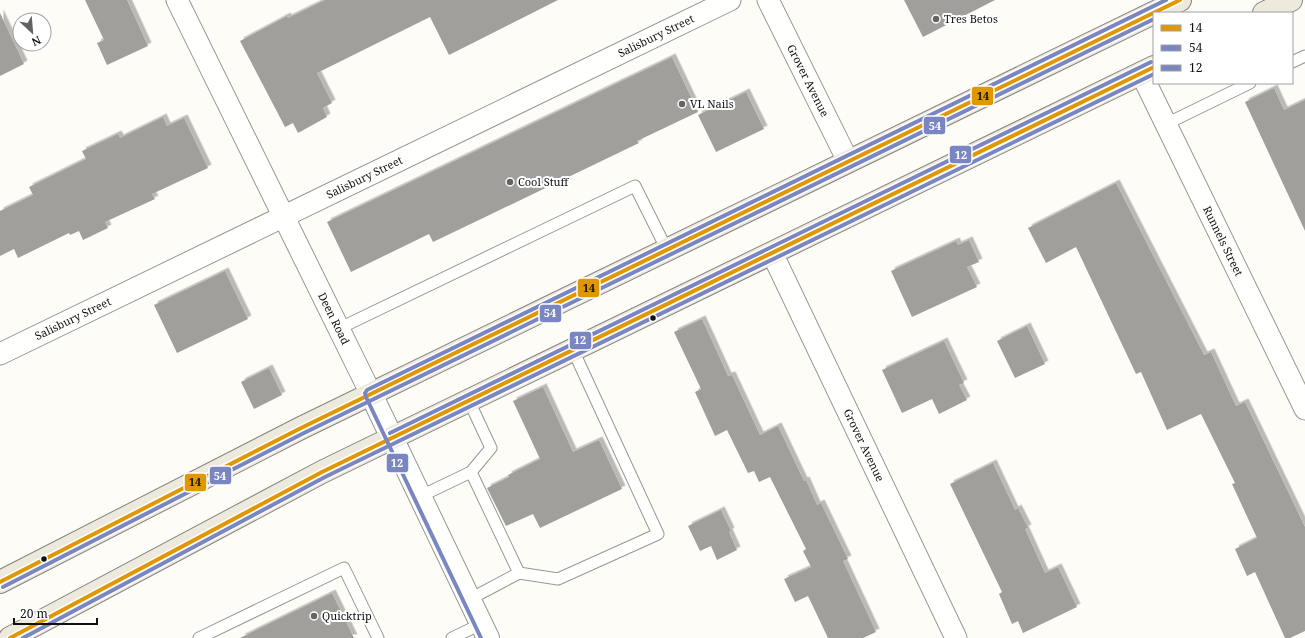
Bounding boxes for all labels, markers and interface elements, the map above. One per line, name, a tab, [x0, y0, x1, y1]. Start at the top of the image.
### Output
street label: Salisbury Street	[615, 11, 696, 60]
place label: Tres Betos	[944, 11, 998, 26]
north arrow	[12, 12, 52, 52]
legend	[1153, 12, 1293, 84]
marker: Tres Betos	[931, 14, 941, 24]
text: 14	[1189, 19, 1203, 36]
text: N	[29, 33, 44, 50]
text: 54	[1189, 39, 1203, 56]
street label: Grover Avenue	[784, 42, 833, 119]
text: 12	[1189, 59, 1202, 76]
line badge: 14	[971, 86, 994, 106]
text: 14	[977, 88, 989, 103]
place label: VL Nails	[690, 96, 734, 111]
marker: VL Nails	[677, 99, 687, 109]
line badge: 54	[923, 116, 946, 135]
text: 54	[929, 118, 941, 133]
line badge: 12	[949, 145, 972, 164]
text: 12	[955, 147, 967, 162]
street label: Salisbury Street	[324, 152, 405, 202]
place label: Cool Stuff	[518, 174, 570, 189]
marker: Cool Stuff	[505, 177, 515, 187]
street label: Runnels Street	[1200, 203, 1247, 279]
line badge: 14	[577, 278, 600, 298]
text: 14	[583, 280, 595, 295]
street label: Deen Road	[315, 290, 354, 347]
street label: Salisbury Street	[32, 293, 113, 343]
line badge: 54	[539, 304, 562, 323]
text: 54	[544, 305, 556, 320]
unlabelled marker	[648, 313, 658, 323]
line badge: 12	[569, 331, 592, 350]
text: 12	[574, 332, 586, 347]
street label: Grover Avenue	[840, 406, 888, 484]
line badge: 12	[386, 453, 409, 473]
text: 12	[391, 455, 403, 470]
line badge: 54	[209, 466, 232, 485]
text: 54	[214, 468, 226, 483]
line badge: 14	[184, 473, 207, 492]
text: 14	[189, 474, 201, 489]
unlabelled marker	[39, 554, 49, 564]
scale bar	[14, 600, 97, 626]
text: 20 m	[20, 605, 48, 622]
place label: Quicktrip	[322, 608, 372, 623]
marker: Quicktrip	[309, 611, 319, 621]

